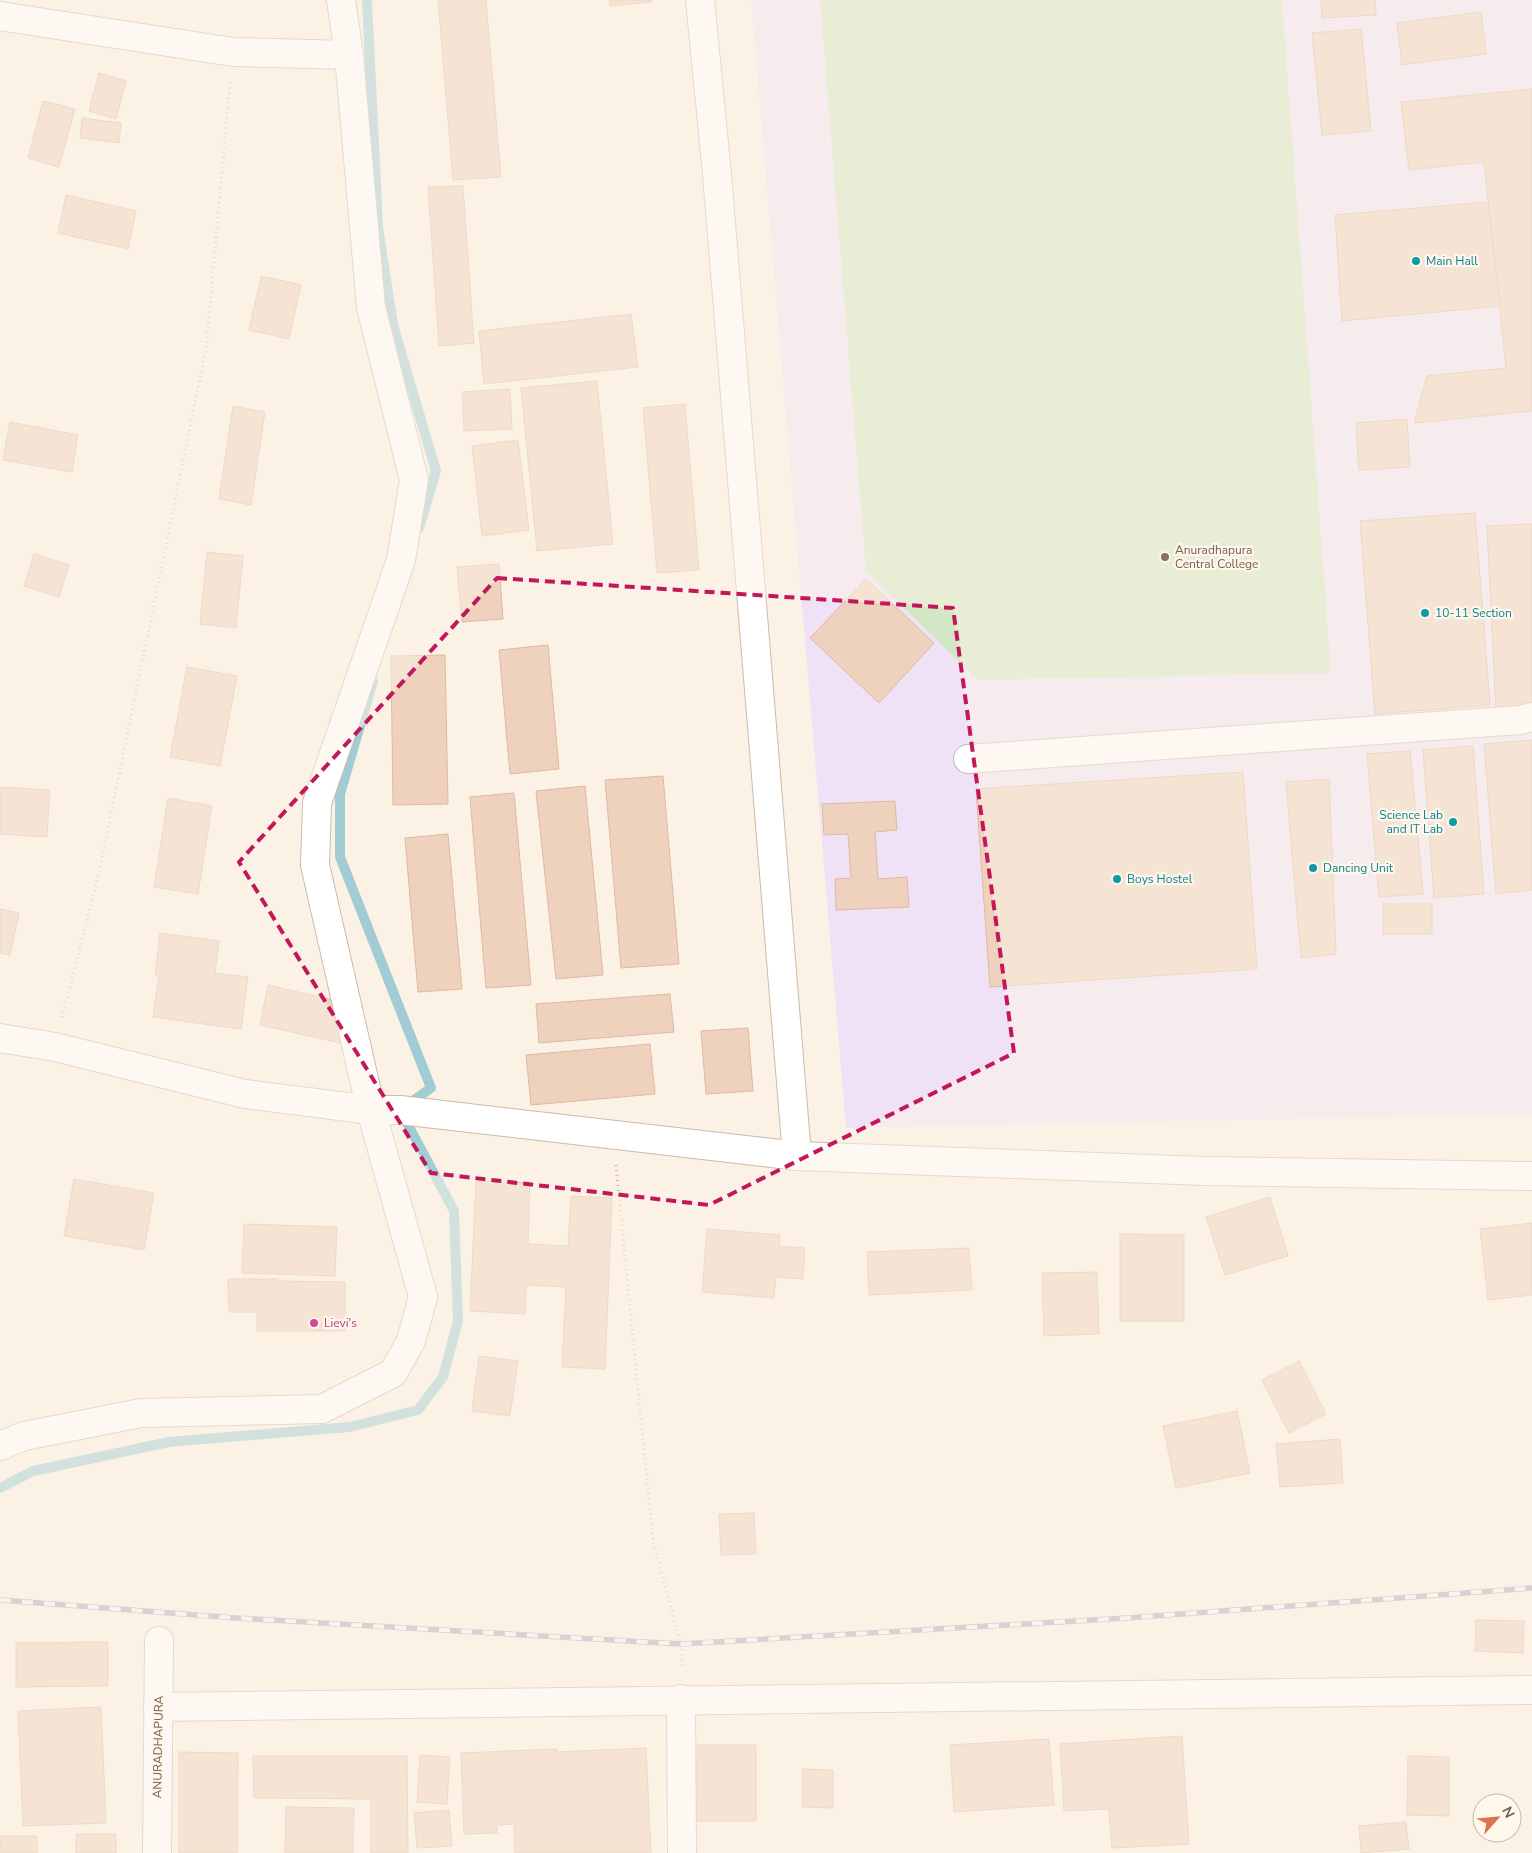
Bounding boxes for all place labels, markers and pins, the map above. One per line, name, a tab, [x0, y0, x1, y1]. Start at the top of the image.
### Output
place label: Main Hall	[1426, 253, 1478, 269]
marker: Main Hall	[1410, 255, 1422, 267]
place label: Anuradhapura Central College	[1175, 542, 1258, 572]
marker: Anuradhapura Central College	[1159, 551, 1171, 563]
place label: 10-11 Section	[1435, 605, 1512, 621]
marker: 10-11 Section	[1419, 607, 1431, 619]
place label: Science Lab and IT Lab	[1379, 807, 1443, 837]
marker: Science Lab and IT Lab	[1447, 816, 1459, 828]
place label: Dancing Unit	[1323, 860, 1394, 876]
marker: Dancing Unit	[1307, 862, 1319, 874]
place label: Boys Hostel	[1127, 871, 1193, 887]
marker: Boys Hostel	[1111, 873, 1123, 885]
place label: Lievi's	[324, 1315, 357, 1331]
marker: Lievi's	[308, 1317, 320, 1329]

